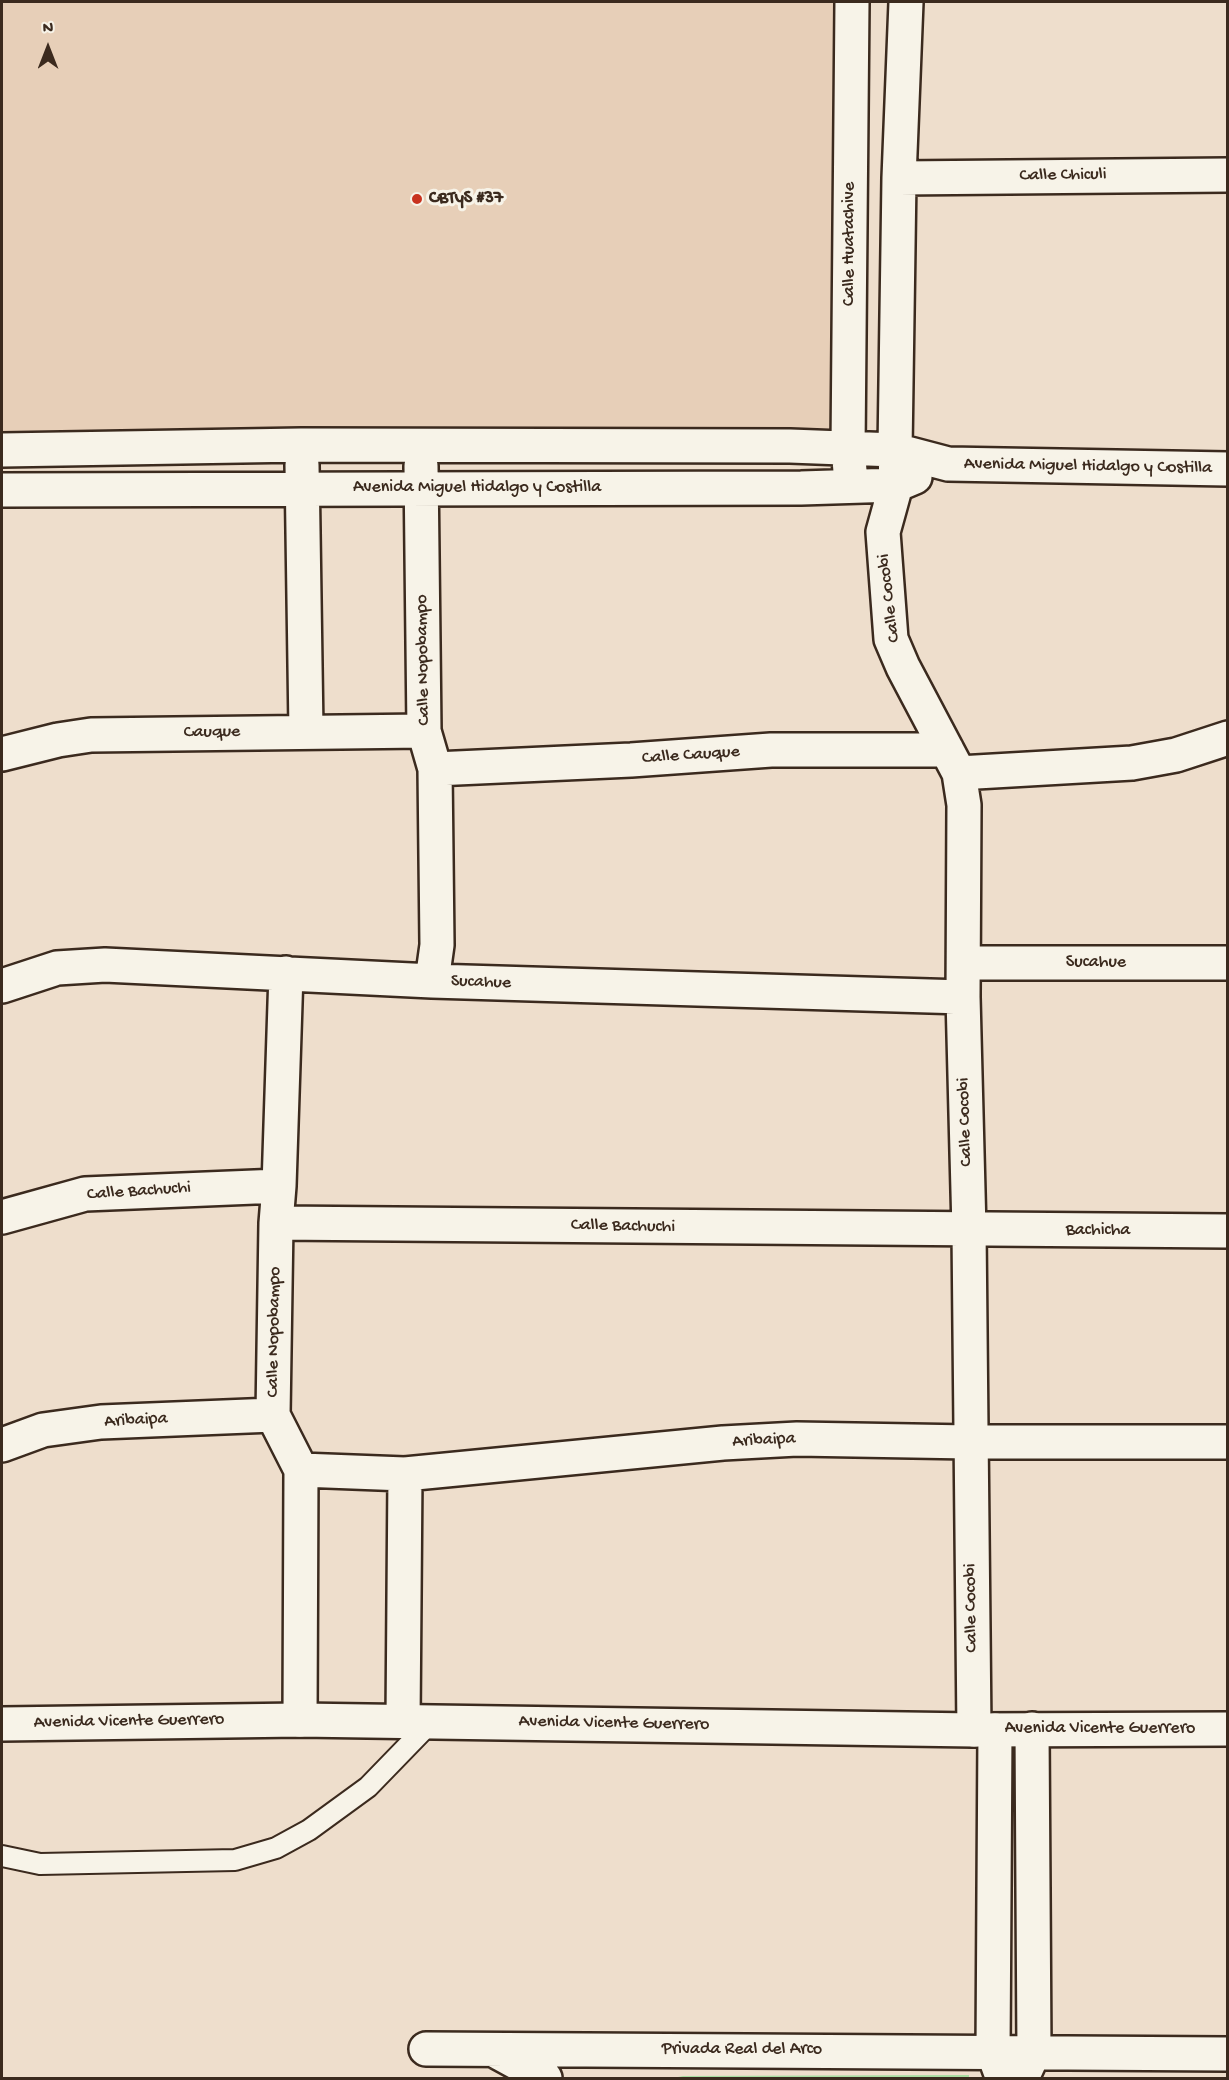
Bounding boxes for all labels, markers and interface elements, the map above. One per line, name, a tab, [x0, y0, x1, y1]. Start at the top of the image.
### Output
north arrow	[18, 18, 78, 78]
text: N	[43, 20, 53, 39]
street label: Calle Chiculi	[1019, 164, 1107, 188]
street label: Calle Huatachive	[839, 182, 861, 306]
place label: CBTyS #37	[429, 188, 503, 210]
marker: CBTyS #37	[410, 192, 424, 206]
street label: Avenida Miguel Hidalgo y Costilla	[964, 454, 1212, 480]
street label: Avenida Miguel Hidalgo y Costilla	[353, 477, 601, 499]
street label: Calle Cocobi	[874, 552, 906, 644]
street label: Calle Nopobampo	[412, 594, 436, 726]
street label: Cauque	[183, 722, 241, 744]
street label: Calle Cauque	[641, 742, 741, 770]
street label: Sucahue	[1066, 952, 1126, 974]
street label: Sucahue	[450, 971, 512, 995]
street label: Calle Cocobi	[954, 1077, 978, 1167]
street label: Calle Bachuchi	[86, 1178, 192, 1206]
street label: Calle Bachuchi	[571, 1215, 675, 1239]
street label: Bachicha	[1066, 1220, 1130, 1242]
street label: Calle Nopobampo	[263, 1266, 287, 1398]
street label: Aribaipa	[104, 1409, 168, 1433]
street label: Aribaipa	[732, 1429, 796, 1453]
street label: Calle Cocobi	[960, 1563, 984, 1653]
street label: Avenida Vicente Guerrero	[33, 1710, 225, 1734]
street label: Avenida Vicente Guerrero	[518, 1712, 710, 1736]
street label: Avenida Vicente Guerrero	[1005, 1718, 1195, 1740]
street label: Privada Real del Arco	[662, 2039, 822, 2061]

